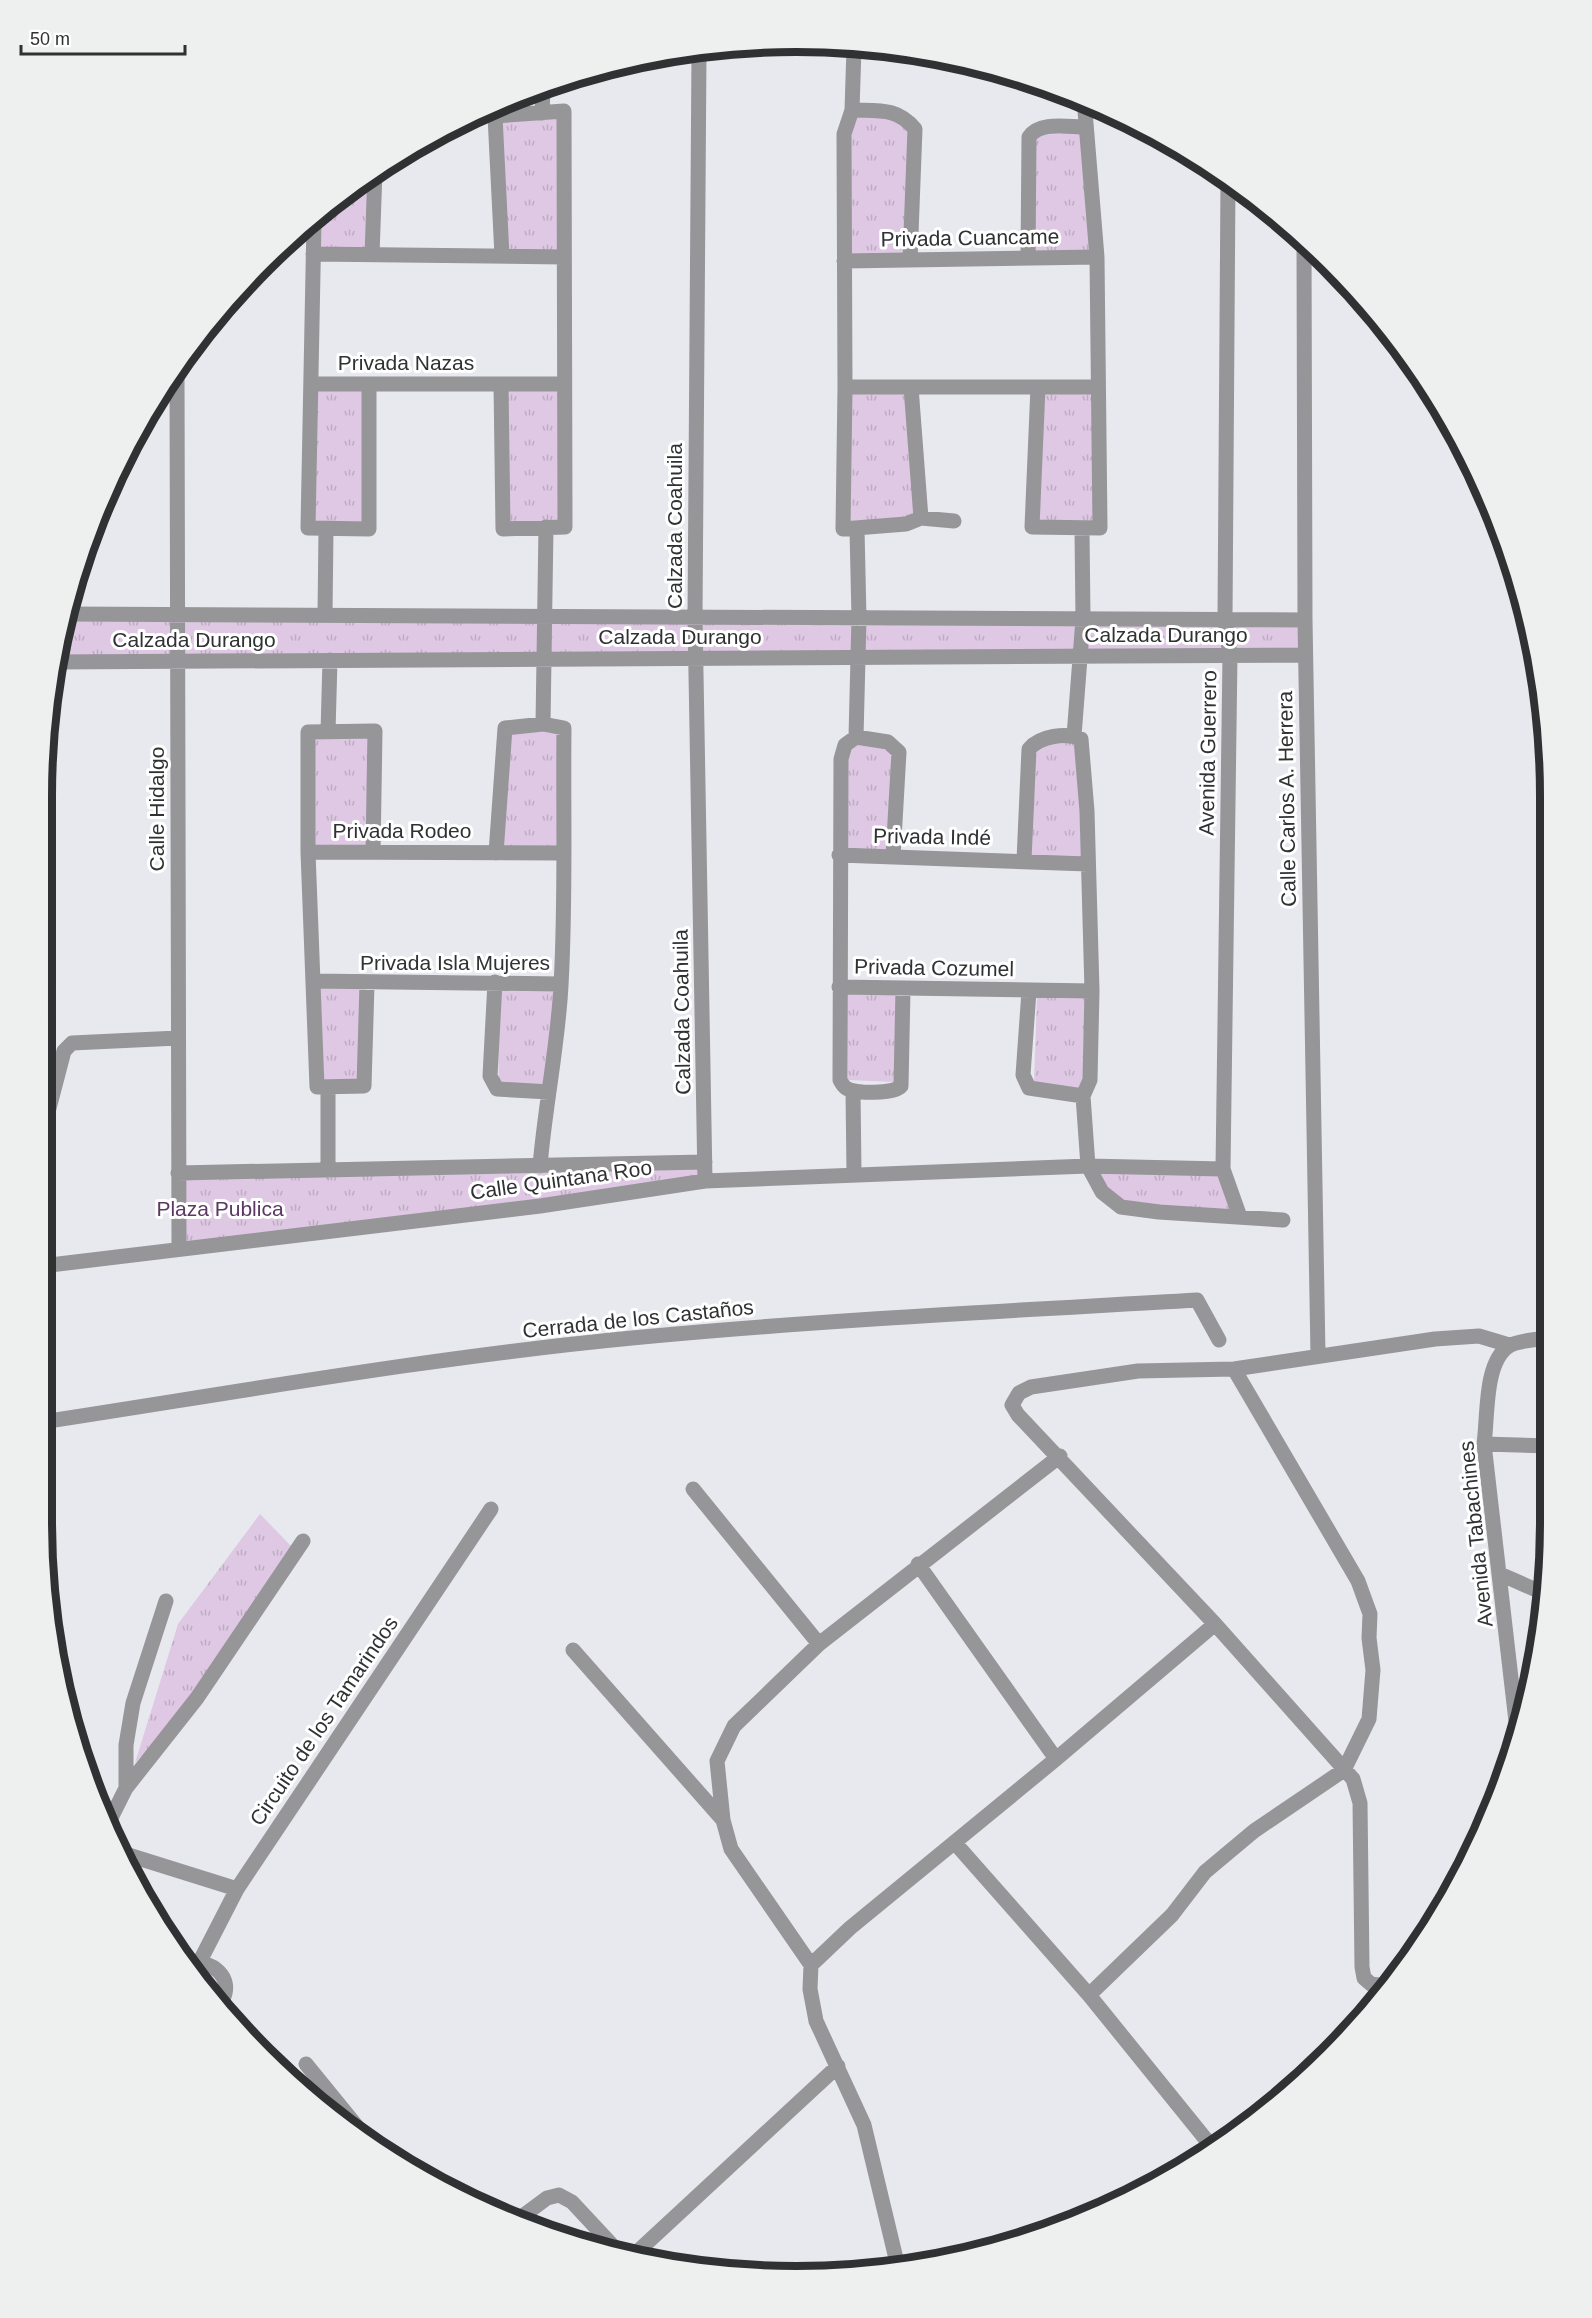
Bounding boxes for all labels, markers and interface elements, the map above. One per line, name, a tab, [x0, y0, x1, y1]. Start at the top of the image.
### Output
scale bar	[21, 18, 184, 56]
text: 50 m	[30, 29, 70, 49]
street label: Privada Cuancame	[881, 224, 1059, 251]
street label: Privada Nazas	[338, 351, 474, 374]
street label: Calzada Coahuila	[663, 443, 686, 609]
street label: Calzada Durango	[1084, 623, 1248, 646]
street label: Calzada Durango	[598, 625, 762, 648]
street label: Calzada Durango	[112, 628, 276, 651]
street label: Avenida Guerrero	[1195, 670, 1220, 836]
street label: Calle Carlos A. Herrera	[1273, 691, 1300, 907]
street label: Calle Hidalgo	[145, 747, 168, 871]
street label: Privada Rodeo	[333, 819, 471, 842]
street label: Privada Indé	[873, 824, 991, 849]
street label: Calzada Coahuila	[669, 929, 694, 1095]
street label: Privada Isla Mujeres	[360, 951, 550, 974]
street label: Privada Cozumel	[854, 955, 1014, 980]
street label: Calle Quintana Roo	[469, 1155, 653, 1204]
park label: Plaza Publica	[156, 1197, 284, 1220]
street label: Cerrada de los Castaños	[521, 1295, 755, 1342]
street label: Avenida Tabachines	[1454, 1440, 1497, 1628]
street label: Circuito de los Tamarindos	[245, 1612, 402, 1830]

